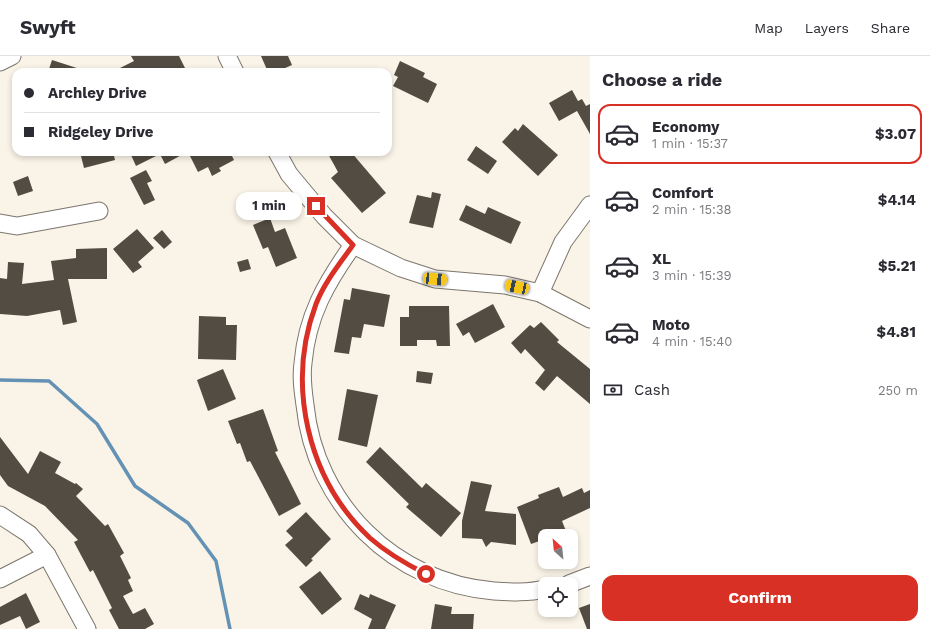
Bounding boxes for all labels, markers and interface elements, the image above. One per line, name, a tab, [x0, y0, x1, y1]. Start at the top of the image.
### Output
text: Swyft	[20, 16, 76, 39]
text: Map	[754, 20, 783, 36]
text: Layers	[805, 20, 849, 36]
text: Share	[871, 20, 910, 36]
text: Choose a ride	[602, 69, 722, 90]
text: Archley Drive	[48, 84, 147, 102]
icon: car	[604, 116, 640, 152]
text: Economy	[652, 118, 719, 136]
text: Ridgeley Drive	[48, 123, 153, 141]
text: $3.07	[875, 125, 916, 143]
text: 1 min · 15:37	[652, 136, 728, 151]
icon: car	[604, 182, 640, 218]
text: Comfort	[652, 184, 713, 202]
text: $4.14	[878, 191, 916, 209]
callout: 1 min	[236, 192, 302, 220]
route end	[307, 197, 325, 215]
text: 1 min	[252, 198, 286, 213]
text: 2 min · 15:38	[652, 202, 732, 217]
icon: car	[604, 248, 640, 284]
text: XL	[652, 250, 671, 268]
text: $5.21	[878, 257, 916, 275]
text: 3 min · 15:39	[652, 268, 732, 283]
car	[423, 272, 447, 286]
car	[504, 279, 530, 295]
icon: car	[604, 314, 640, 350]
text: Moto	[652, 316, 690, 334]
text: $4.81	[877, 323, 916, 341]
text: 4 min · 15:40	[652, 334, 732, 349]
icon: cash	[602, 379, 624, 401]
text: Cash	[634, 381, 670, 399]
text: 250 m	[878, 383, 918, 398]
north arrow	[538, 529, 578, 569]
map controls	[538, 529, 578, 617]
route start	[417, 565, 435, 583]
button: Confirm	[602, 575, 918, 621]
button: locate	[538, 577, 578, 617]

